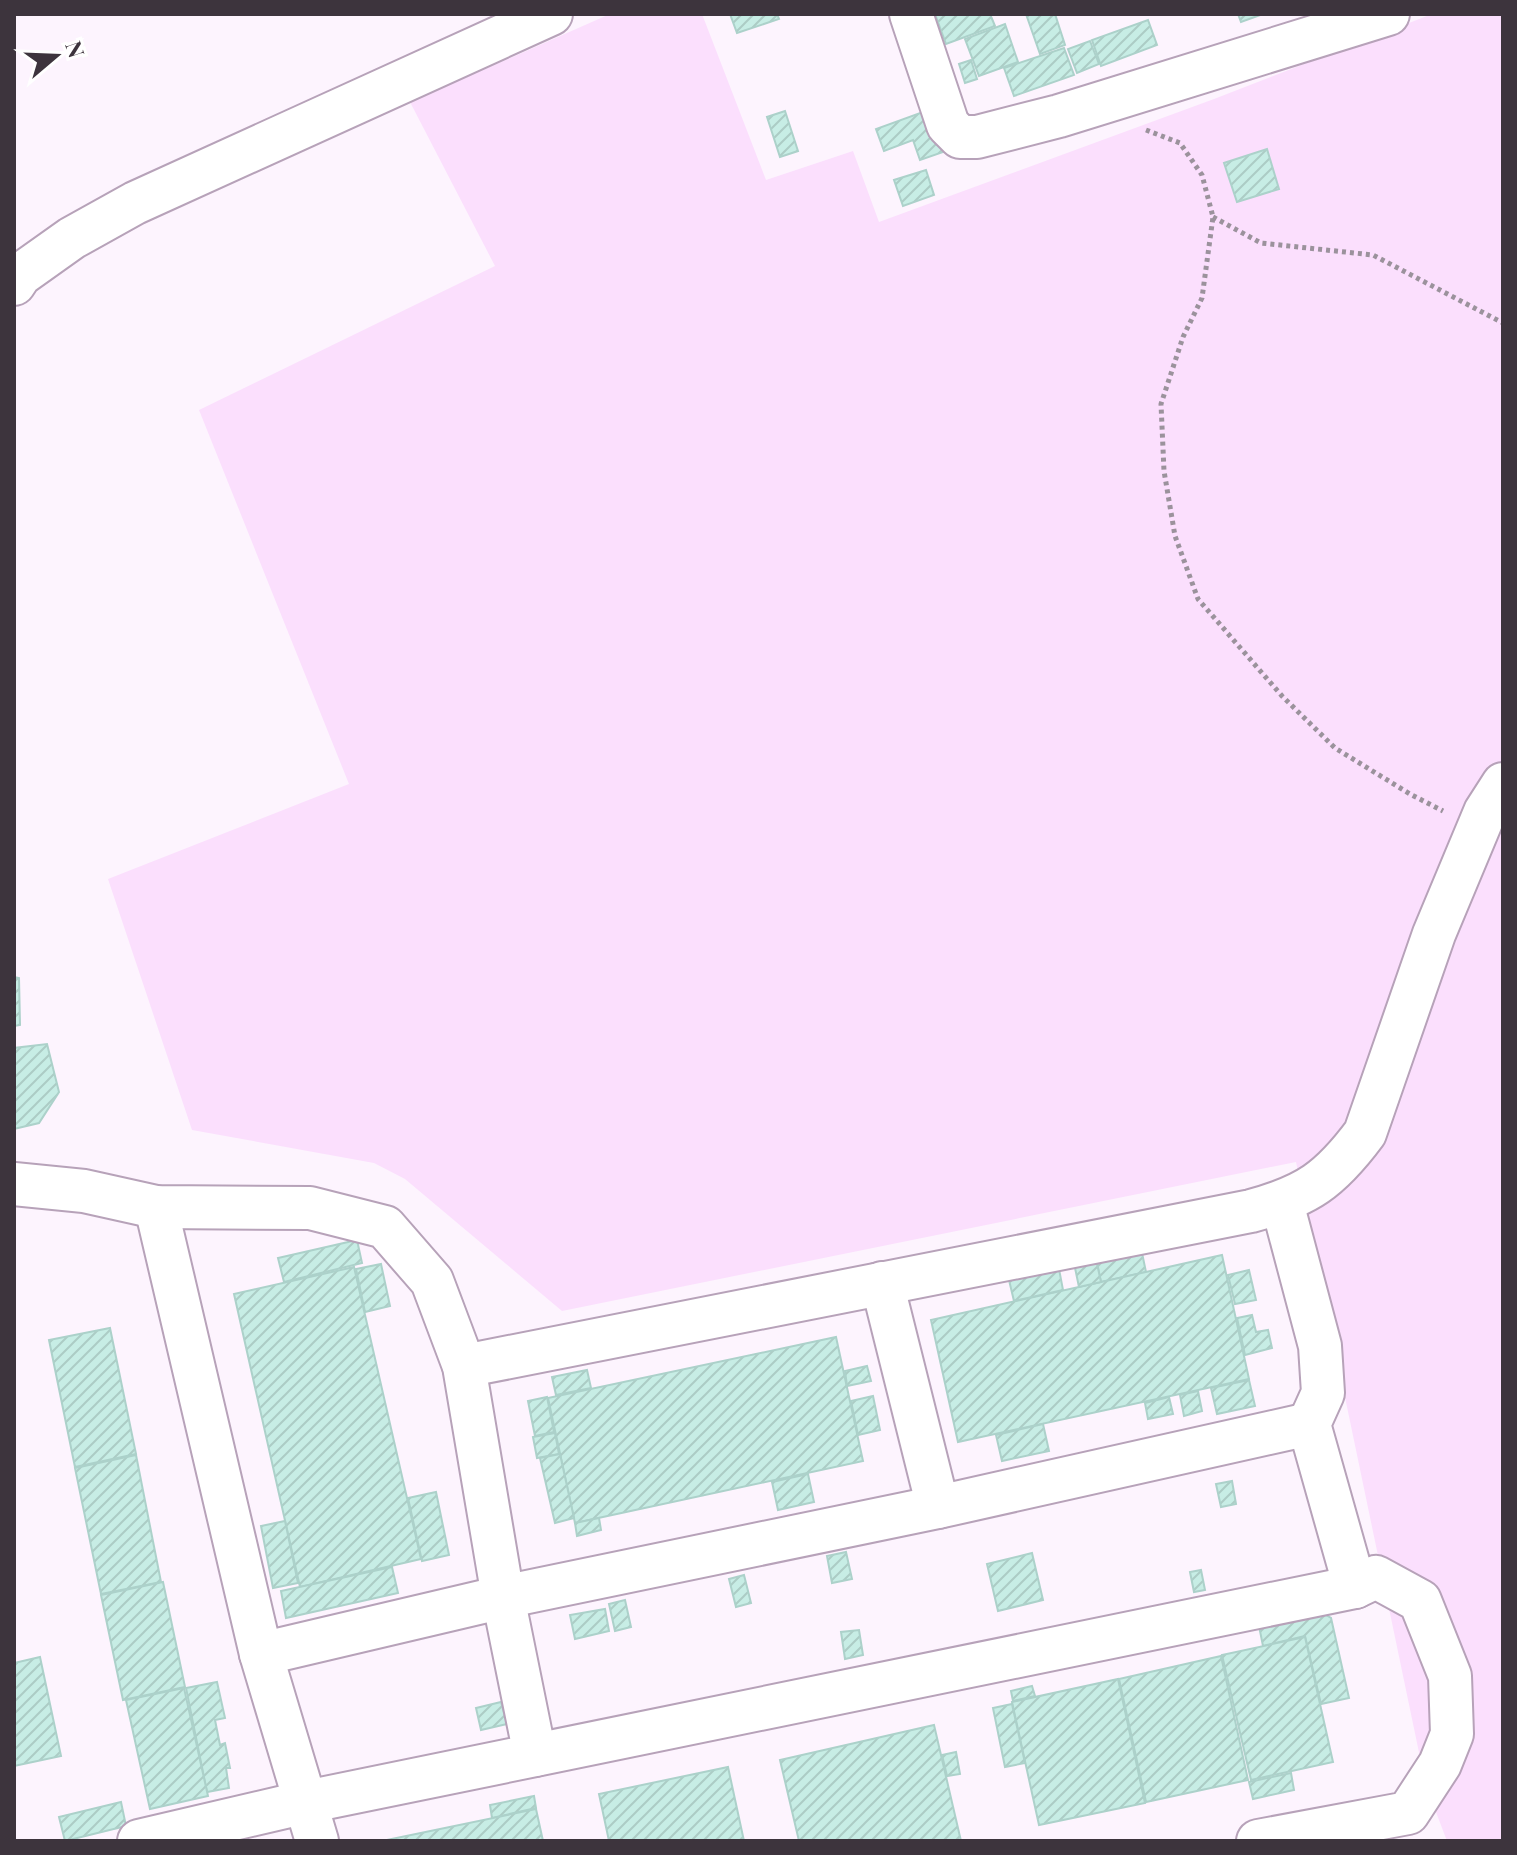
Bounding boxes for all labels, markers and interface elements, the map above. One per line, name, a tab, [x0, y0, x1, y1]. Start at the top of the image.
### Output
north arrow	[16, 16, 96, 96]
text: N	[59, 37, 93, 62]

